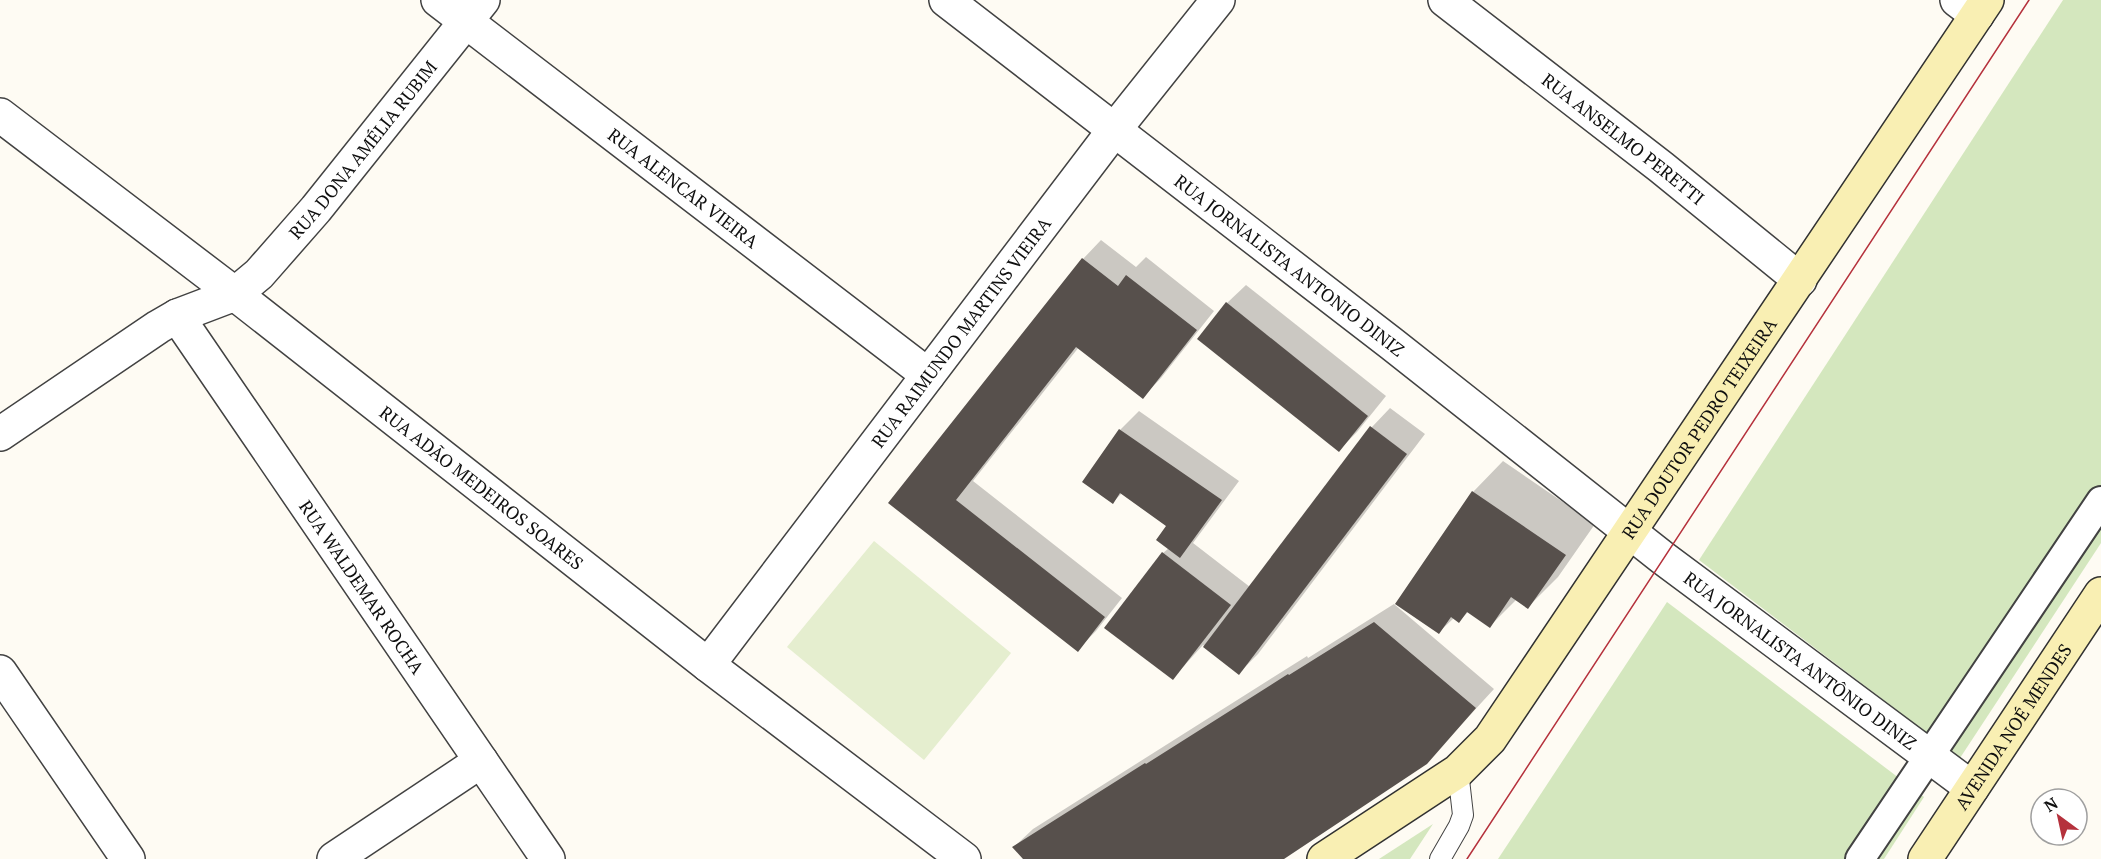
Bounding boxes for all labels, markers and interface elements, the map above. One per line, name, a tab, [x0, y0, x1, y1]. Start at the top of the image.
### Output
street label: RUA DONA AMÉLIA RUBIM	[283, 55, 442, 244]
street label: RUA ANSELMO PERETTI	[1537, 68, 1710, 210]
street label: RUA ALENCAR VIEIRA	[603, 123, 764, 254]
street label: RUA JORNALISTA ANTONIO DINIZ	[1170, 169, 1410, 361]
street label: RUA RAIMUNDO MARTINS VIEIRA	[866, 211, 1056, 452]
street label: RUA DOUTOR PEDRO TEIXEIRA	[1616, 313, 1782, 543]
street label: RUA ADÃO MEDEIROS SOARES	[375, 400, 589, 575]
street label: RUA WALDEMAR ROCHA	[294, 495, 430, 679]
street label: RUA JORNALISTA ANTÔNIO DINIZ	[1679, 566, 1922, 755]
street label: AVENIDA NOÉ MENDES	[1950, 640, 2076, 814]
north arrow	[2029, 787, 2089, 847]

